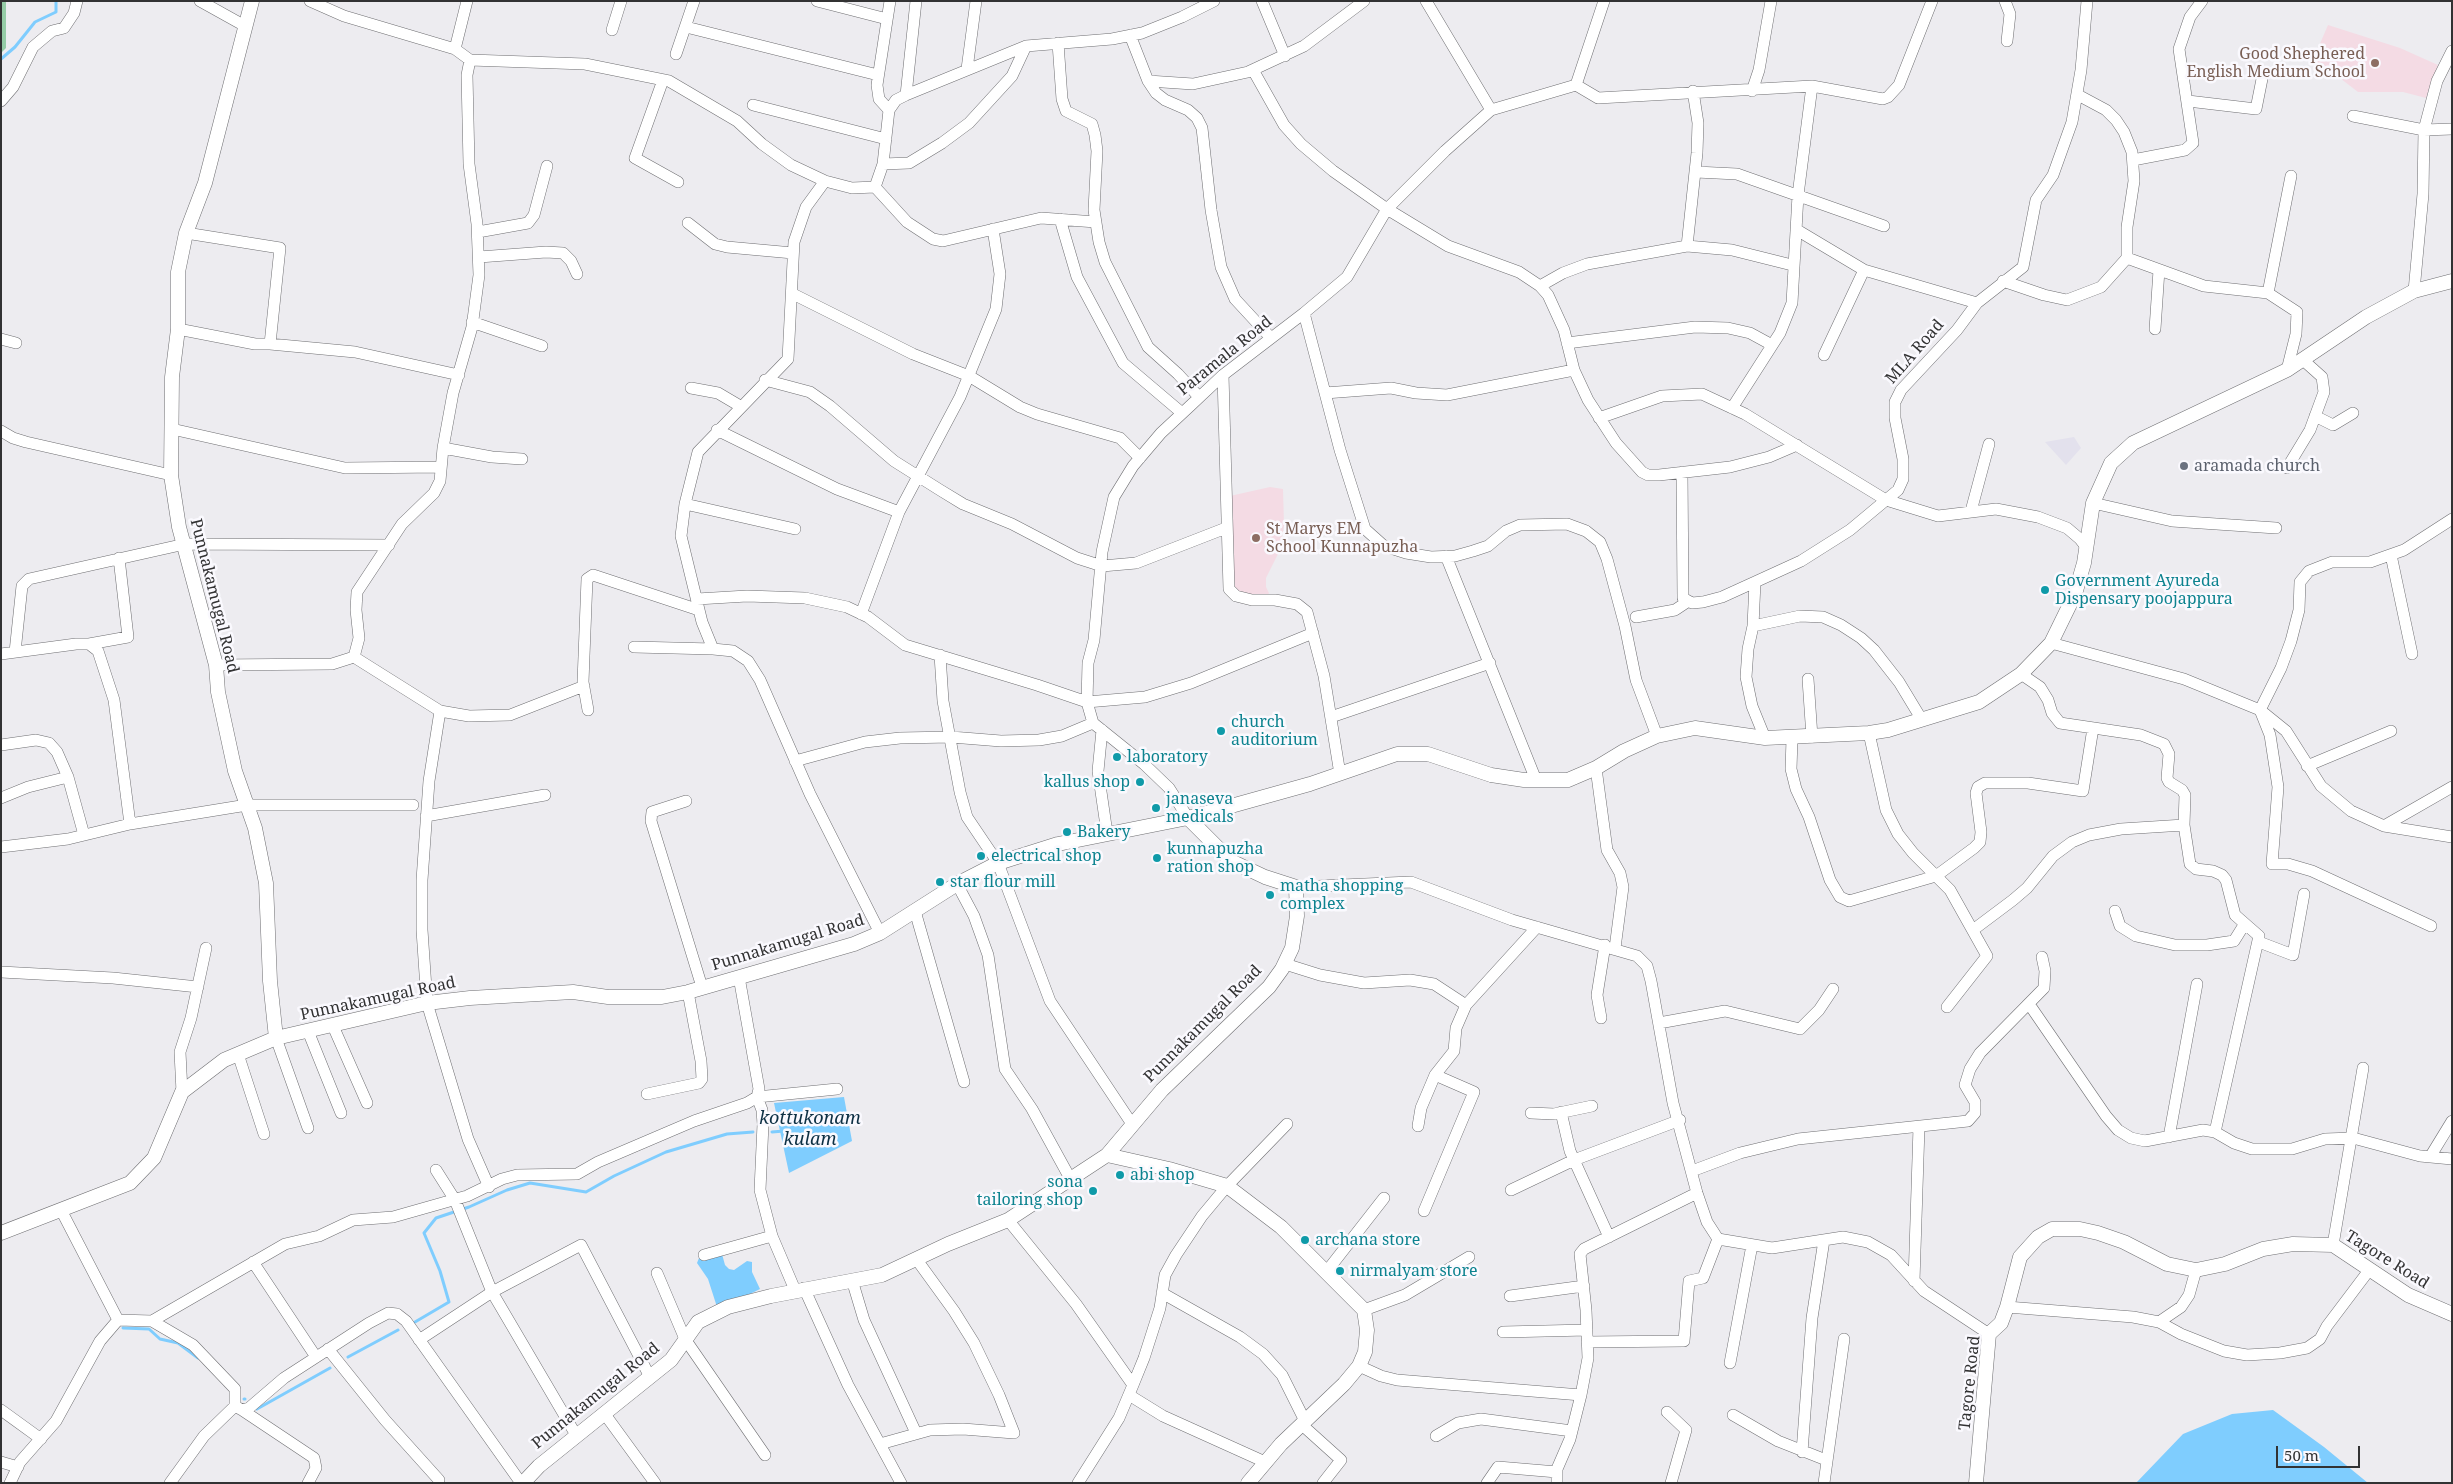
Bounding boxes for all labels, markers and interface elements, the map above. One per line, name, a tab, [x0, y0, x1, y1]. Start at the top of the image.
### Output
place label: Good Shephered English Medium School	[2186, 44, 2365, 82]
marker: Good Shephered English Medium School	[2369, 57, 2381, 69]
street label: Paramala Road	[1174, 312, 1276, 400]
street label: MLA Road	[1882, 316, 1948, 388]
place label: aramada church	[2194, 456, 2320, 476]
marker: aramada church	[2178, 460, 2190, 472]
street label: Punnakamugal Road	[186, 517, 242, 675]
place label: St Marys EM School Kunnapuzha	[1266, 519, 1418, 557]
marker: St Marys EM School Kunnapuzha	[1250, 532, 1262, 544]
place label: Government Ayureda Dispensary poojappura	[2055, 571, 2233, 609]
marker: Government Ayureda Dispensary poojappura	[2039, 584, 2051, 596]
place label: church auditorium	[1231, 712, 1318, 750]
marker: church auditorium	[1215, 725, 1227, 737]
place label: laboratory	[1127, 747, 1208, 767]
marker: laboratory	[1111, 751, 1123, 763]
place label: kallus shop	[1044, 772, 1130, 792]
marker: kallus shop	[1134, 776, 1146, 788]
place label: janaseva medicals	[1166, 789, 1234, 827]
marker: janaseva medicals	[1150, 802, 1162, 814]
place label: Bakery	[1077, 822, 1131, 842]
marker: Bakery	[1061, 826, 1073, 838]
place label: kunnapuzha ration shop	[1167, 839, 1263, 877]
place label: electrical shop	[991, 846, 1102, 866]
marker: electrical shop	[975, 850, 987, 862]
marker: kunnapuzha ration shop	[1151, 852, 1163, 864]
place label: star flour mill	[950, 872, 1055, 892]
marker: star flour mill	[934, 876, 946, 888]
place label: matha shopping complex	[1280, 876, 1403, 914]
marker: matha shopping complex	[1264, 889, 1276, 901]
street label: Punnakamugal Road	[709, 911, 867, 975]
street label: Punnakamugal Road	[1140, 961, 1266, 1087]
street label: Punnakamugal Road	[299, 973, 457, 1025]
water label: kottukonam kulam	[759, 1108, 861, 1150]
place label: abi shop	[1130, 1165, 1195, 1185]
marker: abi shop	[1114, 1169, 1126, 1181]
place label: sona tailoring shop	[977, 1172, 1083, 1210]
marker: sona tailoring shop	[1087, 1185, 1099, 1197]
street label: Tagore Road	[2342, 1227, 2432, 1293]
place label: archana store	[1315, 1230, 1420, 1250]
marker: archana store	[1299, 1234, 1311, 1246]
place label: nirmalyam store	[1350, 1261, 1478, 1281]
marker: nirmalyam store	[1334, 1265, 1346, 1277]
street label: Tagore Road	[1955, 1335, 1985, 1431]
street label: Punnakamugal Road	[528, 1339, 664, 1453]
scale bar	[2278, 1436, 2362, 1468]
text: 50 m	[2284, 1445, 2319, 1465]

